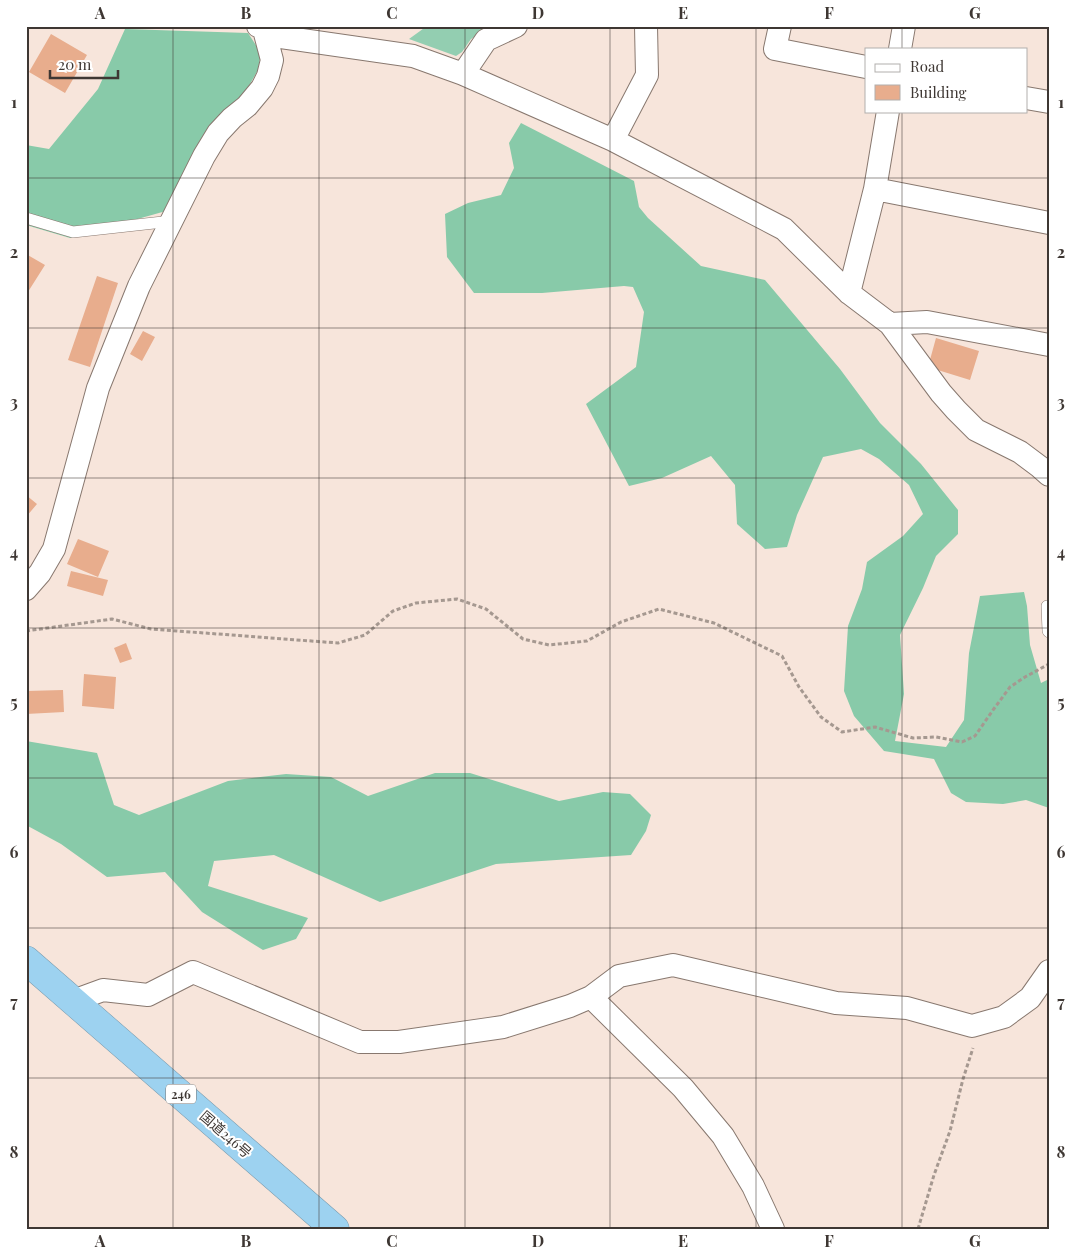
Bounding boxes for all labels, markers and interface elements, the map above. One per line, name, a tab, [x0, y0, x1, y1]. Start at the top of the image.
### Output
text: A	[94, 2, 106, 23]
text: B	[241, 2, 252, 23]
text: C	[386, 2, 398, 23]
text: D	[532, 2, 544, 23]
text: E	[678, 2, 688, 23]
text: F	[824, 2, 834, 23]
text: G	[969, 2, 981, 23]
scale bar	[50, 48, 118, 80]
legend	[865, 48, 1028, 112]
text: 20 m	[58, 54, 92, 74]
text: Road	[910, 56, 944, 76]
text: Building	[910, 82, 967, 102]
text: 1	[11, 91, 17, 112]
text: 1	[1058, 91, 1064, 112]
text: 2	[10, 241, 18, 262]
text: 2	[1057, 241, 1065, 262]
text: 3	[10, 391, 18, 412]
text: 3	[1057, 391, 1065, 412]
text: 4	[10, 541, 18, 562]
text: 4	[1057, 541, 1065, 562]
text: 5	[10, 691, 18, 712]
text: 5	[1057, 691, 1065, 712]
text: 6	[10, 841, 19, 862]
text: 6	[1057, 841, 1066, 862]
text: 7	[10, 991, 18, 1012]
text: 7	[1057, 991, 1065, 1012]
road number: 246	[166, 1084, 196, 1104]
street label: 国道246号	[196, 1106, 256, 1162]
text: 8	[10, 1141, 19, 1162]
text: 8	[1057, 1141, 1066, 1162]
text: A	[94, 1230, 106, 1251]
text: B	[241, 1230, 252, 1251]
text: C	[386, 1230, 398, 1251]
text: D	[532, 1230, 544, 1251]
text: E	[678, 1230, 688, 1251]
text: F	[824, 1230, 834, 1251]
text: G	[969, 1230, 981, 1251]

